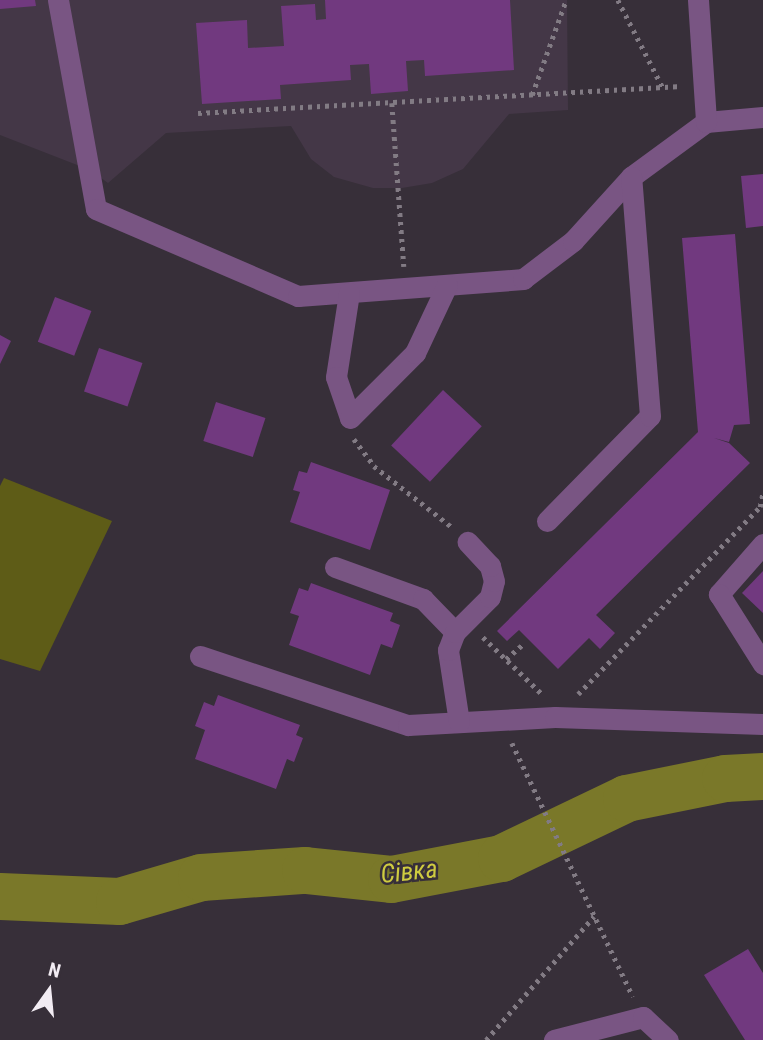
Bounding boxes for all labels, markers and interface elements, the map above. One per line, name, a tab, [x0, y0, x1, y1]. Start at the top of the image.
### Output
water label: Сівка	[379, 854, 439, 890]
north arrow	[14, 956, 84, 1026]
text: N	[46, 958, 63, 983]

